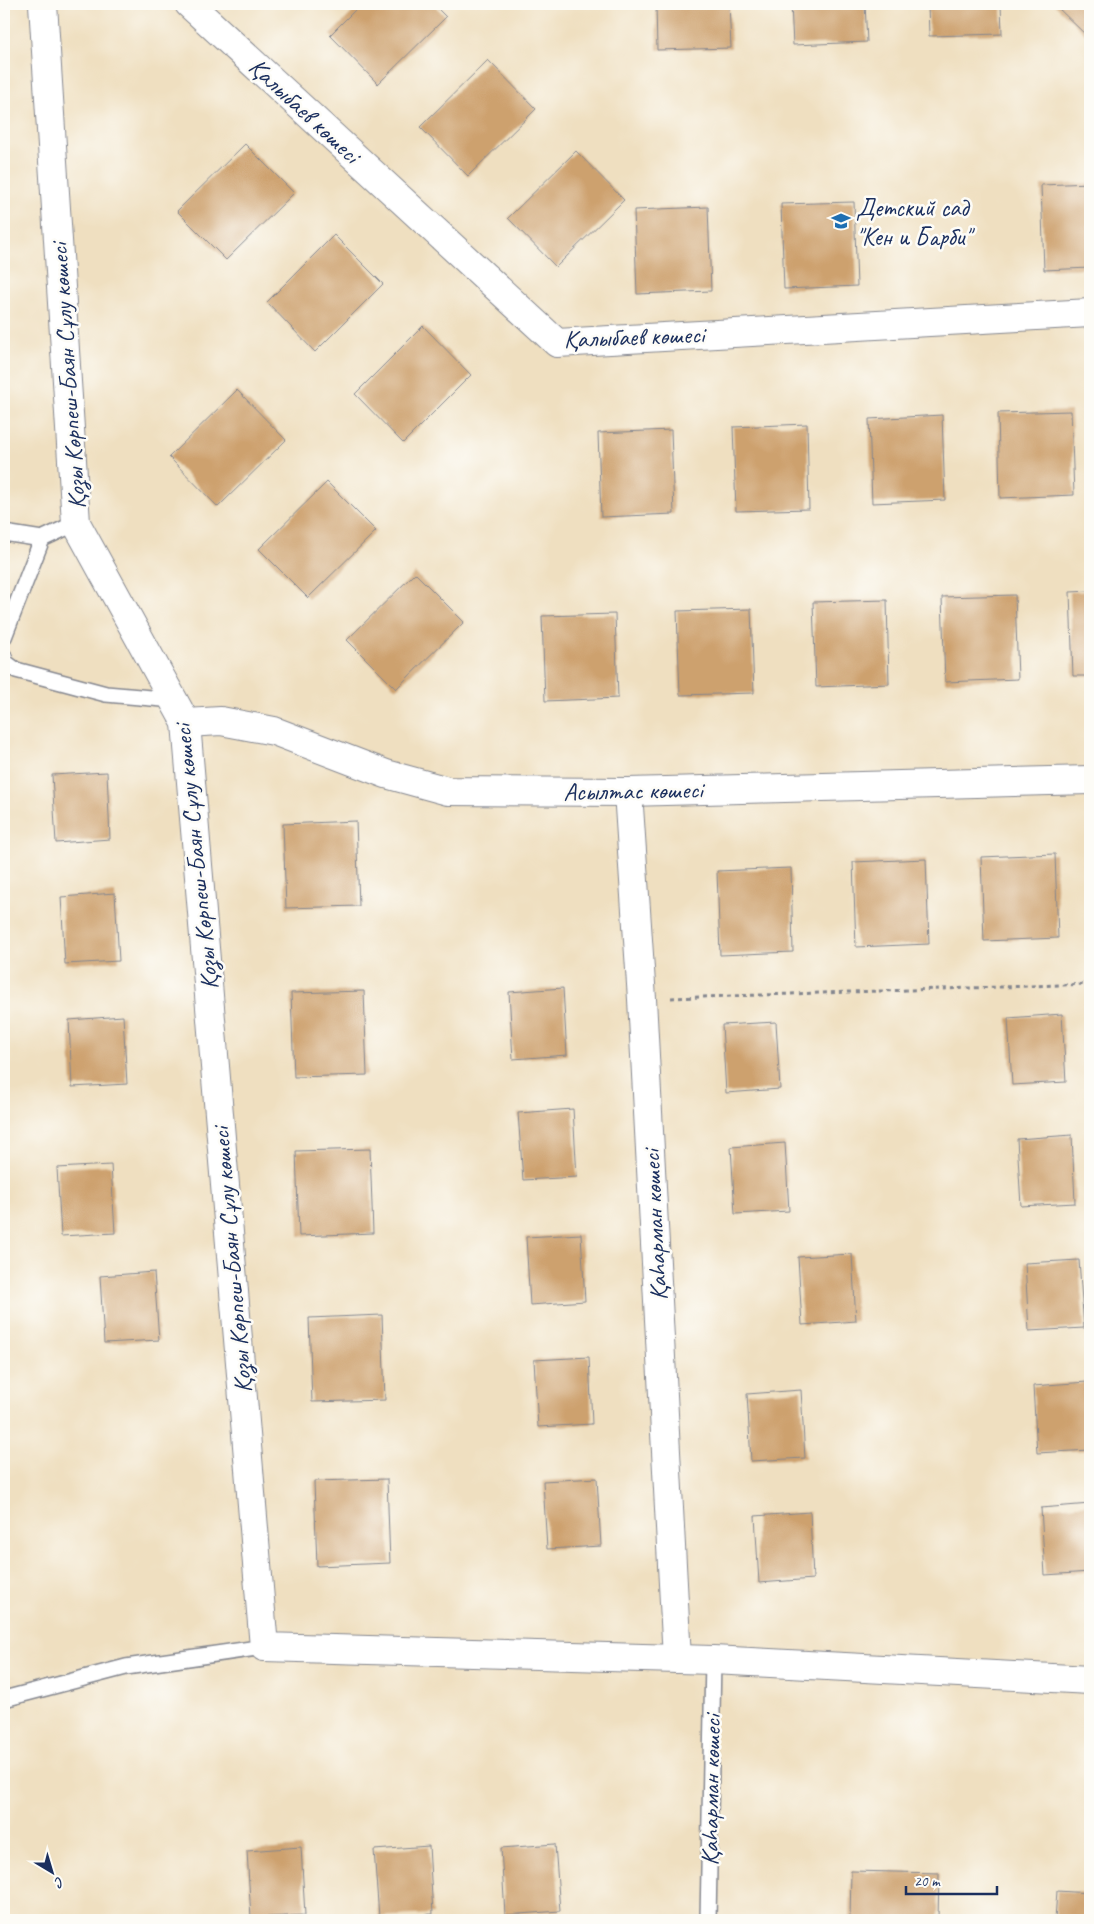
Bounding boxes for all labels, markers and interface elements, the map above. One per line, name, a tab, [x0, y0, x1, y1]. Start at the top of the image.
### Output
street label: Қалыбаев көшесі	[242, 51, 369, 173]
place label: Детский сад "Кен и Барби"	[856, 192, 975, 253]
school or university icon: Детский сад "Кен и Барби"	[830, 210, 852, 232]
street label: Қозы Көрпеш-Баян Сұлу көшесі	[42, 238, 94, 510]
street label: Қалыбаев көшесі	[563, 318, 708, 355]
street label: Қозы Көрпеш-Баян Сұлу көшесі	[166, 719, 227, 991]
street label: Асылтас көшесі	[563, 774, 706, 808]
street label: Қозы Көрпеш-Баян Сұлу көшесі	[204, 1122, 261, 1394]
street label: Қаһарман көшесі	[635, 1145, 675, 1301]
street label: Қаһарман көшесі	[694, 1711, 728, 1866]
north arrow	[28, 1846, 78, 1896]
scale bar	[906, 1864, 998, 1896]
text: 20 m	[914, 1872, 941, 1891]
text: С	[50, 1873, 68, 1892]

